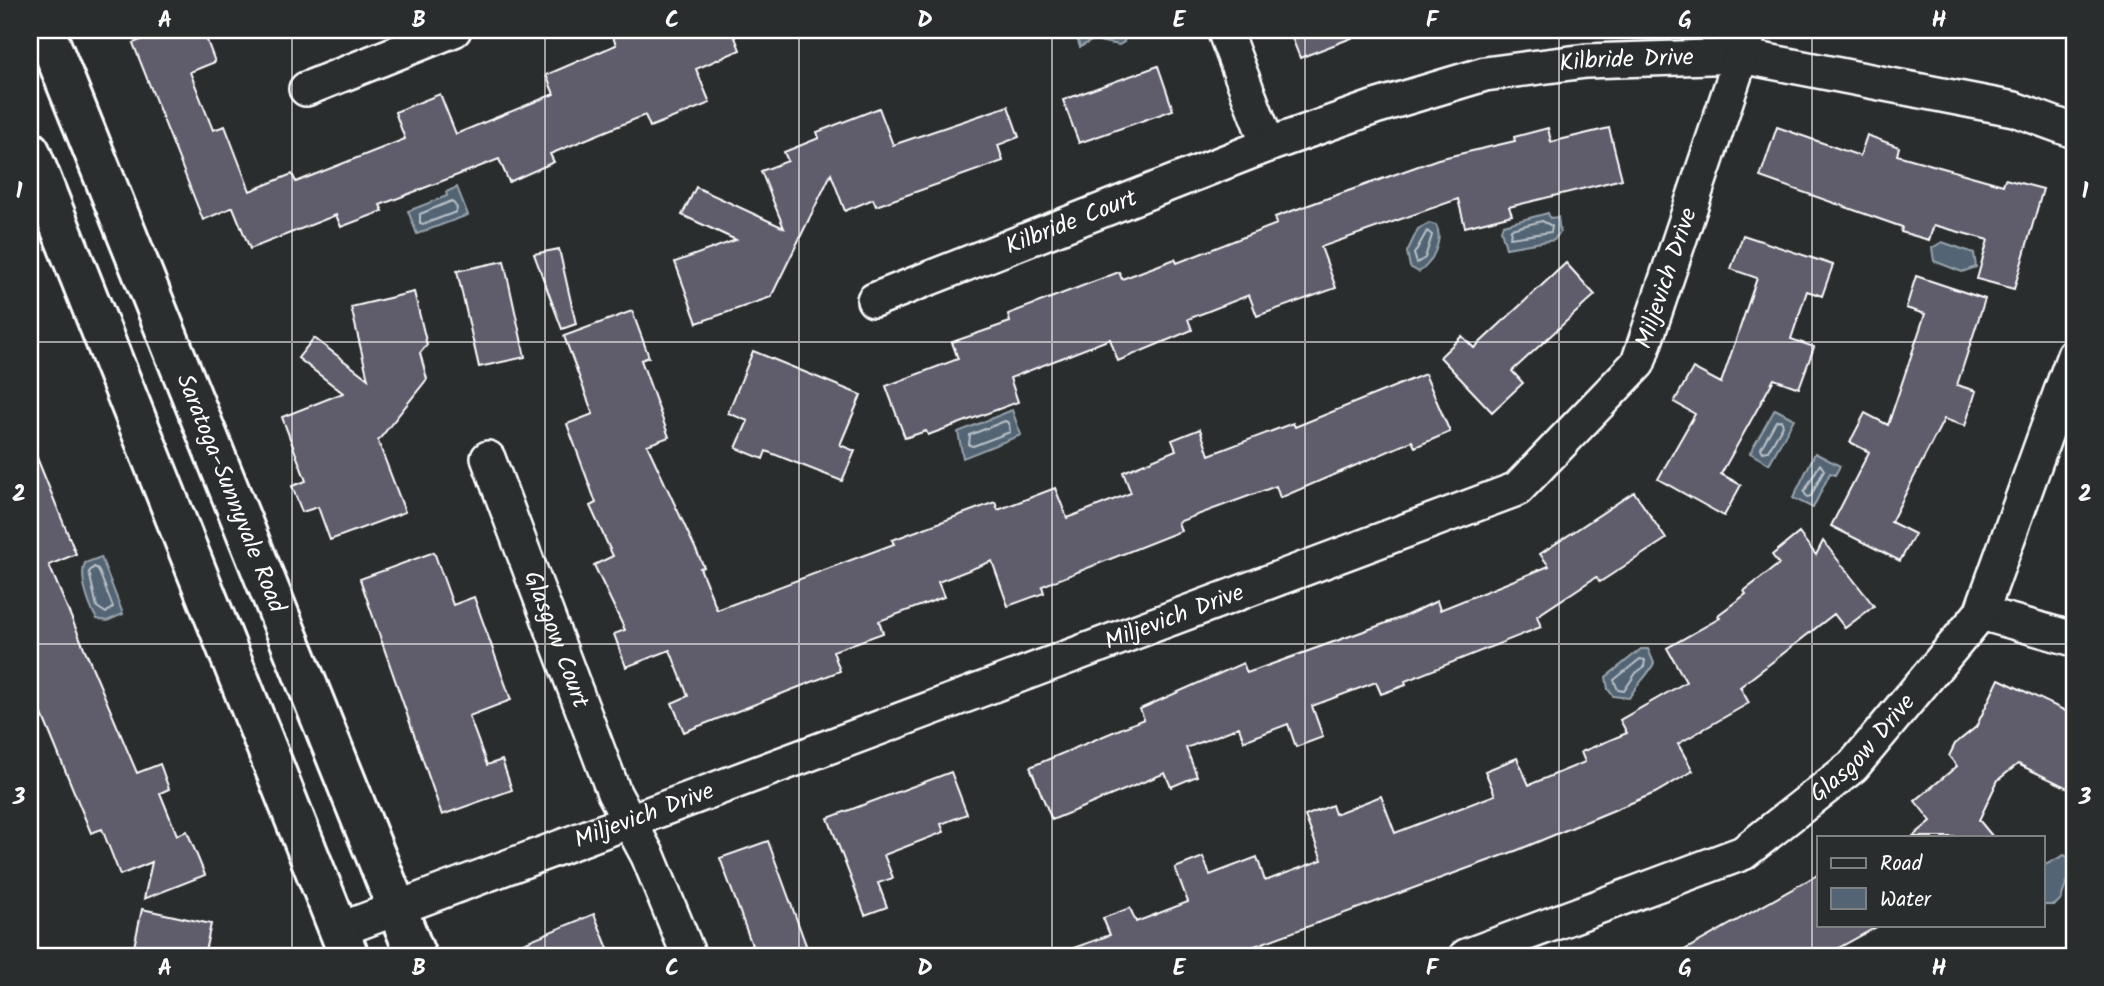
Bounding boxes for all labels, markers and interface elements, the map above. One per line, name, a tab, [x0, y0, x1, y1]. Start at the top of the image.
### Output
text: A	[158, 3, 172, 39]
text: B	[412, 3, 426, 39]
text: C	[665, 3, 679, 39]
text: D	[917, 3, 933, 39]
text: E	[1173, 3, 1187, 39]
text: F	[1426, 3, 1440, 39]
text: G	[1678, 3, 1692, 39]
text: H	[1932, 3, 1947, 39]
street label: Kilbride Drive	[1557, 38, 1694, 84]
text: 1	[16, 174, 23, 210]
text: 1	[2082, 174, 2089, 210]
street label: Kilbride Court	[1000, 179, 1144, 266]
street label: Miljevich Drive	[1625, 202, 1708, 354]
street label: Saratoga-Sunnyvale Road	[165, 368, 296, 619]
text: 2	[12, 477, 26, 513]
text: 2	[2078, 477, 2092, 513]
street label: Glasgow Court	[513, 565, 600, 715]
street label: Miljevich Drive	[1099, 573, 1250, 661]
street label: Glasgow Drive	[1801, 685, 1925, 813]
street label: Miljevich Drive	[569, 772, 720, 860]
text: 3	[12, 780, 26, 816]
text: 3	[2078, 780, 2092, 816]
legend	[1817, 836, 2044, 926]
text: Road	[1880, 848, 1923, 881]
text: Water	[1880, 884, 1932, 917]
text: A	[158, 951, 172, 986]
text: B	[412, 951, 426, 986]
text: C	[665, 951, 679, 986]
text: D	[917, 951, 933, 986]
text: E	[1173, 951, 1187, 986]
text: F	[1426, 951, 1440, 986]
text: G	[1678, 951, 1692, 986]
text: H	[1932, 951, 1947, 986]

